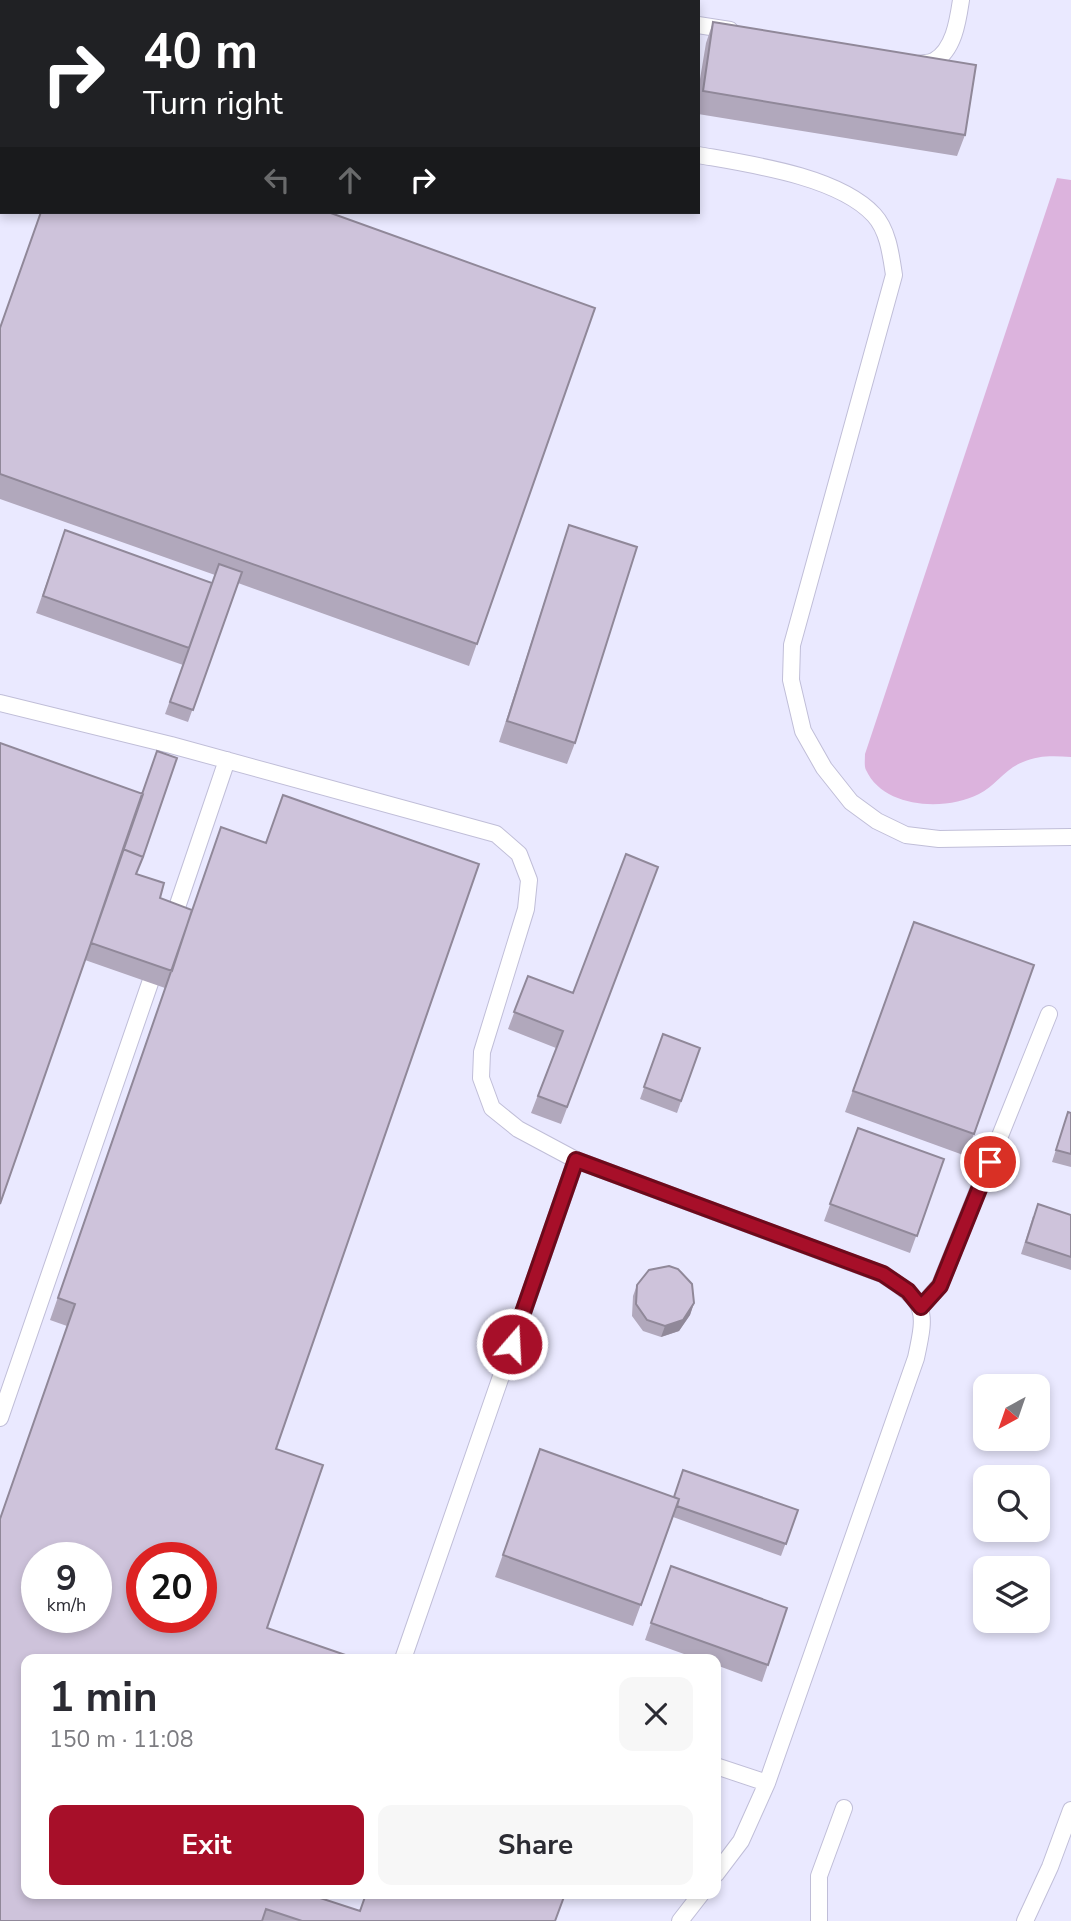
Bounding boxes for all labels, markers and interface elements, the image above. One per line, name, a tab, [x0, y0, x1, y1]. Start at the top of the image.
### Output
text: 40 m	[143, 18, 258, 85]
icon: right	[28, 28, 119, 119]
text: Turn right	[143, 82, 283, 125]
icon: left	[258, 161, 296, 199]
icon: ahead	[331, 161, 369, 199]
icon: right	[404, 161, 442, 199]
pin	[960, 1132, 1020, 1192]
icon: arrive	[971, 1143, 1009, 1181]
position arrow	[475, 1307, 549, 1381]
north arrow	[973, 1374, 1050, 1451]
map controls	[973, 1374, 1050, 1633]
button: search	[973, 1465, 1050, 1542]
speed limit sign: 20	[126, 1542, 217, 1633]
text: 9	[56, 1555, 77, 1602]
button: layers	[973, 1556, 1050, 1633]
text: km/h	[47, 1593, 86, 1617]
text: 1 min	[49, 1669, 158, 1726]
button: close	[619, 1677, 693, 1751]
text: 150 m · 11:08	[49, 1724, 194, 1755]
button: Exit	[49, 1805, 364, 1885]
button: Share	[378, 1805, 693, 1885]

